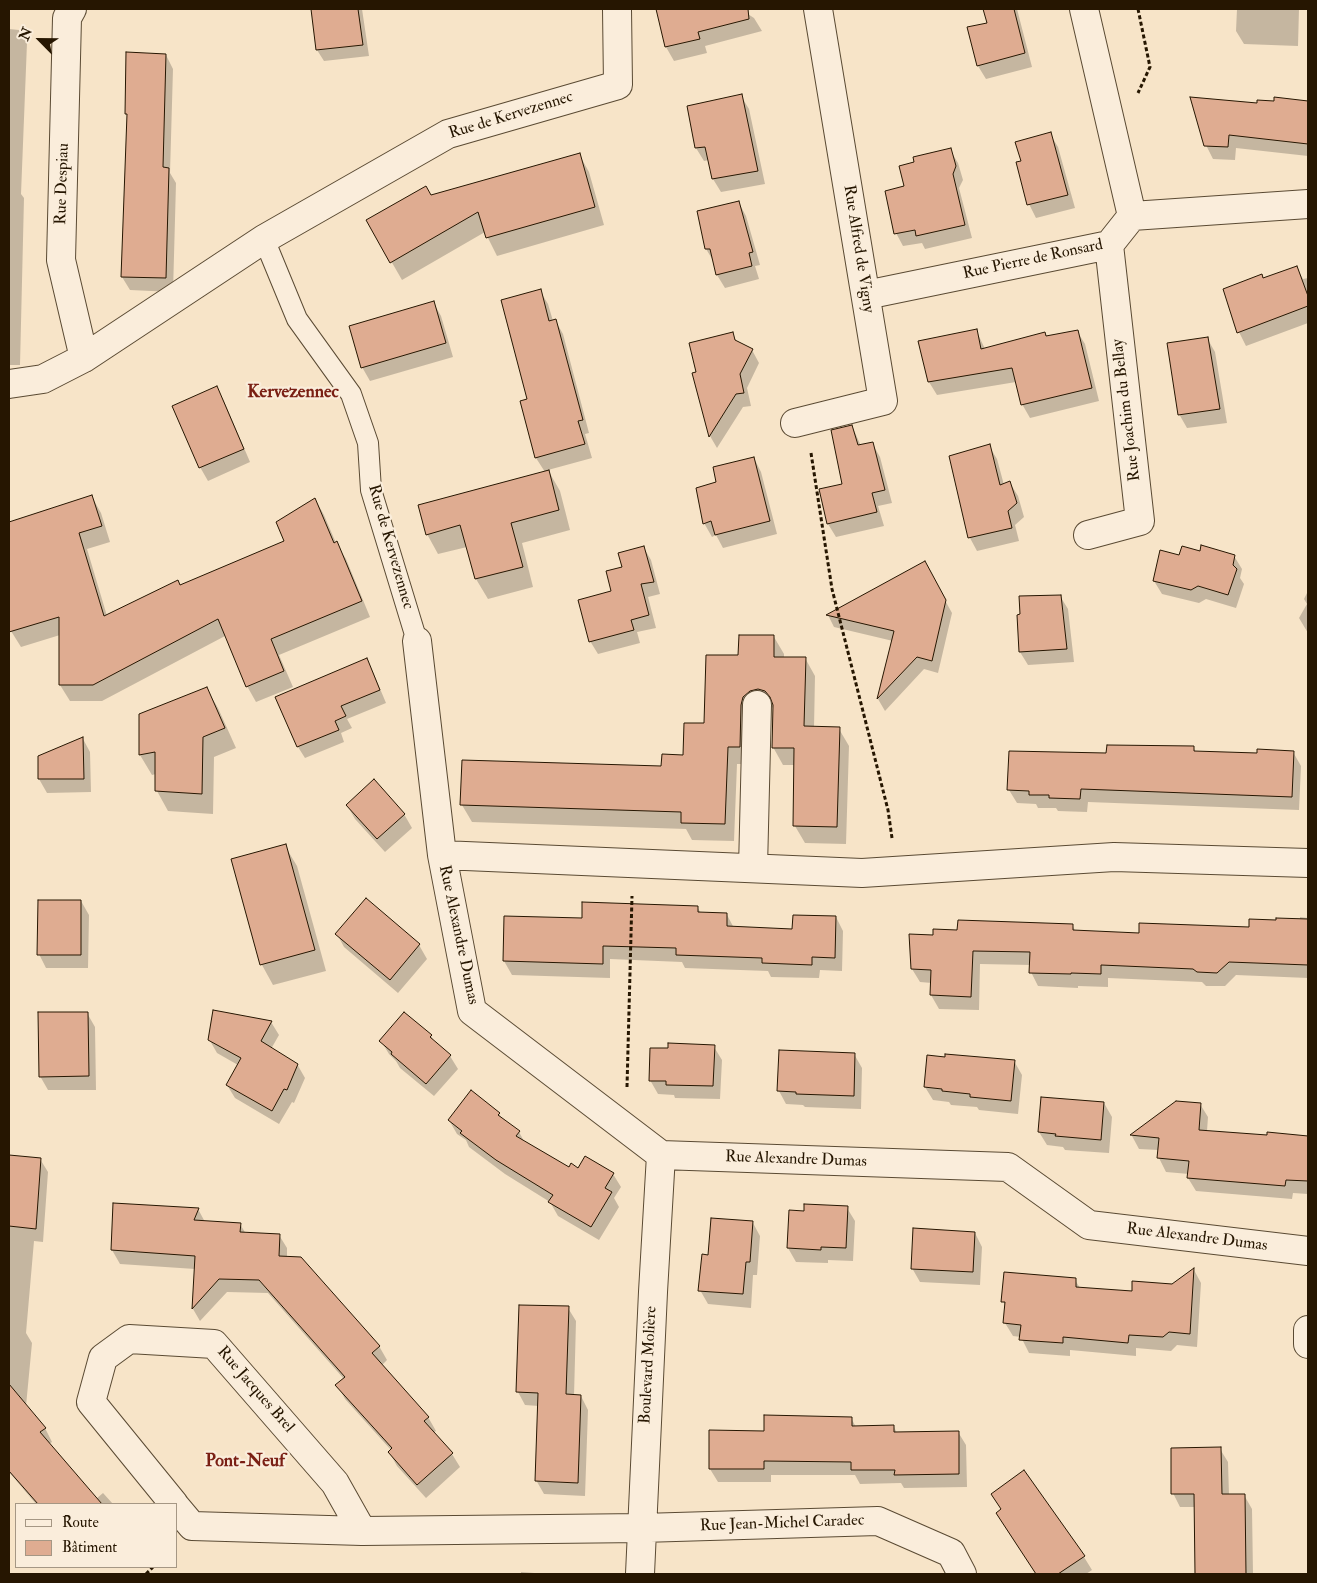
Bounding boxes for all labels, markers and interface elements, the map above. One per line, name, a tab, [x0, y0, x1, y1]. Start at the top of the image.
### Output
north arrow	[15, 15, 65, 65]
text: N	[15, 25, 36, 43]
street label: Rue de Kervezennec	[447, 88, 575, 144]
street label: Rue Despiau	[52, 143, 74, 225]
street label: Rue Alfred de Vigny	[838, 184, 878, 314]
street label: Rue Pierre de Ronsard	[961, 236, 1105, 284]
street label: Rue Joachim du Bellay	[1109, 338, 1145, 482]
district label: Kervezennec	[247, 382, 339, 404]
street label: Rue de Kervezennec	[363, 482, 417, 612]
street label: Rue Alexandre Dumas	[434, 864, 482, 1006]
street label: Rue Alexandre Dumas	[725, 1148, 867, 1172]
street label: Rue Alexandre Dumas	[1125, 1220, 1269, 1256]
street label: Boulevard Molière	[636, 1306, 662, 1424]
street label: Rue Jacques Brel	[212, 1343, 298, 1437]
district label: Pont-Neuf	[205, 1451, 285, 1473]
legend	[15, 1503, 178, 1568]
street label: Rue Jean-Michel Caradec	[699, 1512, 865, 1536]
text: Route	[62, 1513, 99, 1532]
text: Bâtiment	[62, 1538, 117, 1557]

